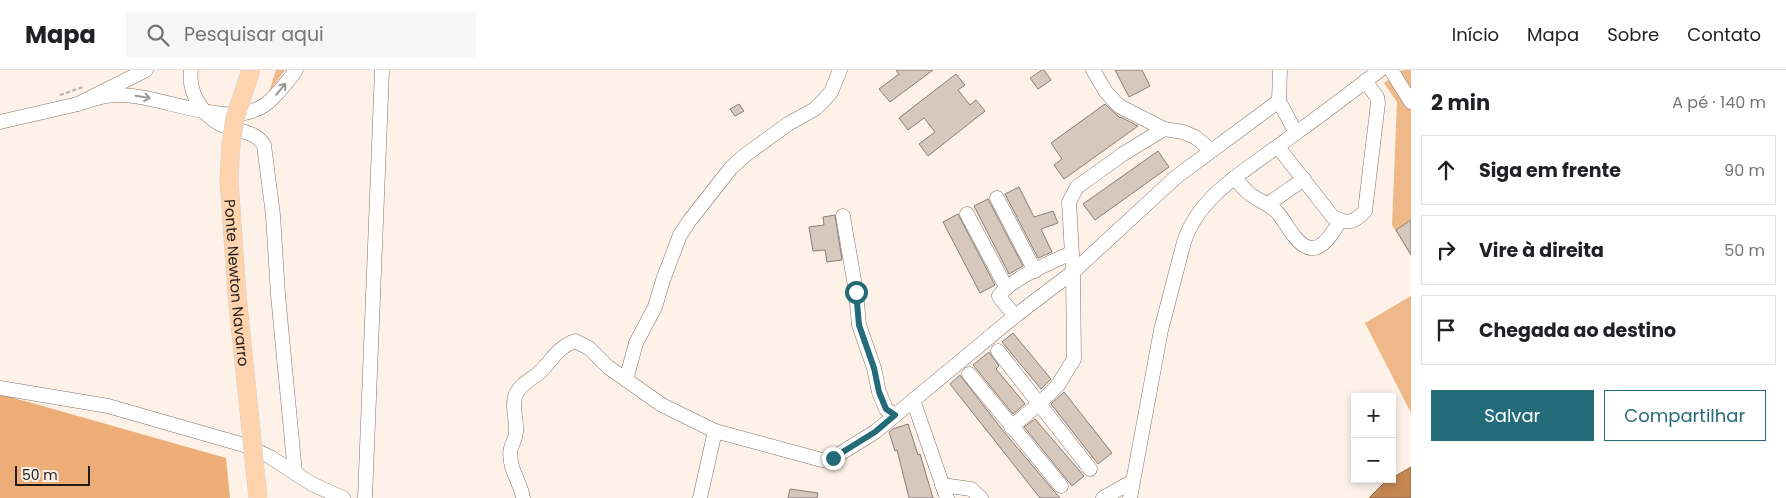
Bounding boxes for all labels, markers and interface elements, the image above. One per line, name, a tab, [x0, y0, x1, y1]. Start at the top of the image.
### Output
search box	[126, 12, 476, 57]
text: Mapa	[25, 18, 96, 51]
icon: search	[144, 21, 172, 49]
text: Pesquisar aqui	[184, 21, 324, 48]
text: Início	[1452, 22, 1499, 47]
text: Mapa	[1527, 22, 1579, 47]
text: Sobre	[1607, 22, 1659, 47]
text: Contato	[1687, 22, 1761, 47]
one-way arrow	[276, 83, 287, 96]
text: 2 min	[1431, 88, 1490, 117]
text: A pé · 140 m	[1672, 91, 1766, 114]
one-way arrow	[135, 93, 151, 103]
icon: ahead	[1432, 156, 1460, 184]
text: Siga em frente	[1479, 157, 1621, 184]
text: 90 m	[1724, 159, 1765, 182]
street label: Ponte Newton Navarro	[220, 198, 255, 367]
icon: right	[1432, 236, 1460, 264]
text: Vire à direita	[1479, 237, 1604, 264]
text: 50 m	[1724, 239, 1765, 262]
route start	[845, 281, 868, 304]
icon: arrive	[1432, 316, 1460, 344]
text: Chegada ao destino	[1479, 317, 1676, 344]
button: Salvar	[1431, 390, 1594, 441]
button: Compartilhar	[1604, 390, 1766, 441]
map controls	[1351, 393, 1396, 483]
button: +	[1351, 393, 1396, 438]
button: −	[1351, 438, 1396, 483]
route end	[822, 447, 845, 470]
scale bar	[15, 463, 90, 486]
text: 50 m	[22, 465, 58, 485]

